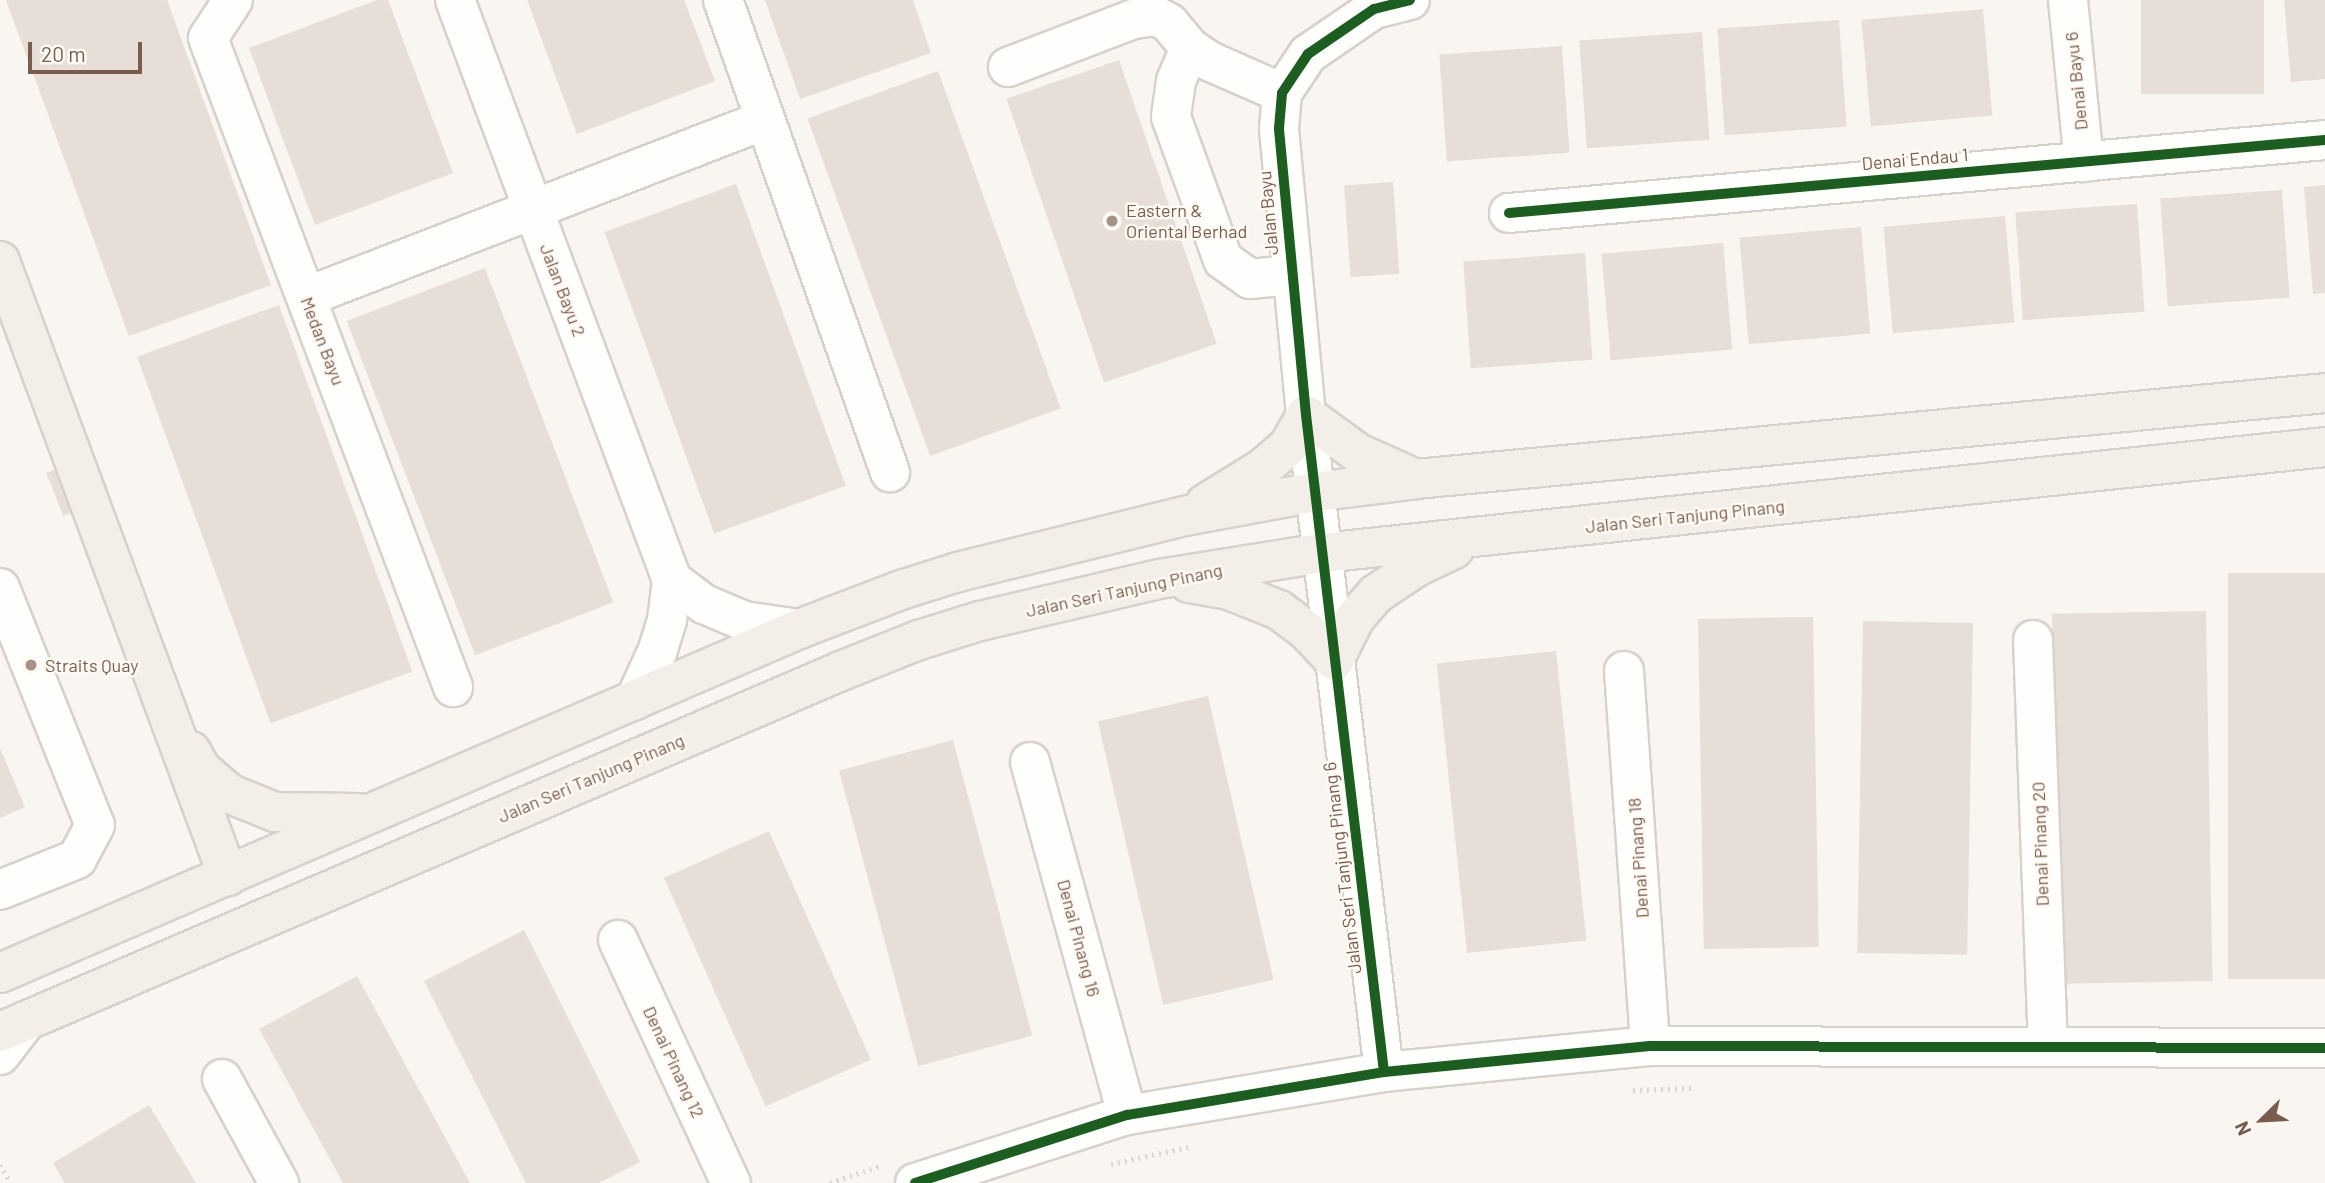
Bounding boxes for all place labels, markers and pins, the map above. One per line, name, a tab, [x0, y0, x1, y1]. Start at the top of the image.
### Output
place label: Eastern & Oriental Berhad	[1126, 200, 1247, 242]
marker: Eastern & Oriental Berhad	[1104, 213, 1120, 229]
place label: Straits Quay	[45, 654, 139, 676]
marker: Straits Quay	[23, 657, 39, 673]

